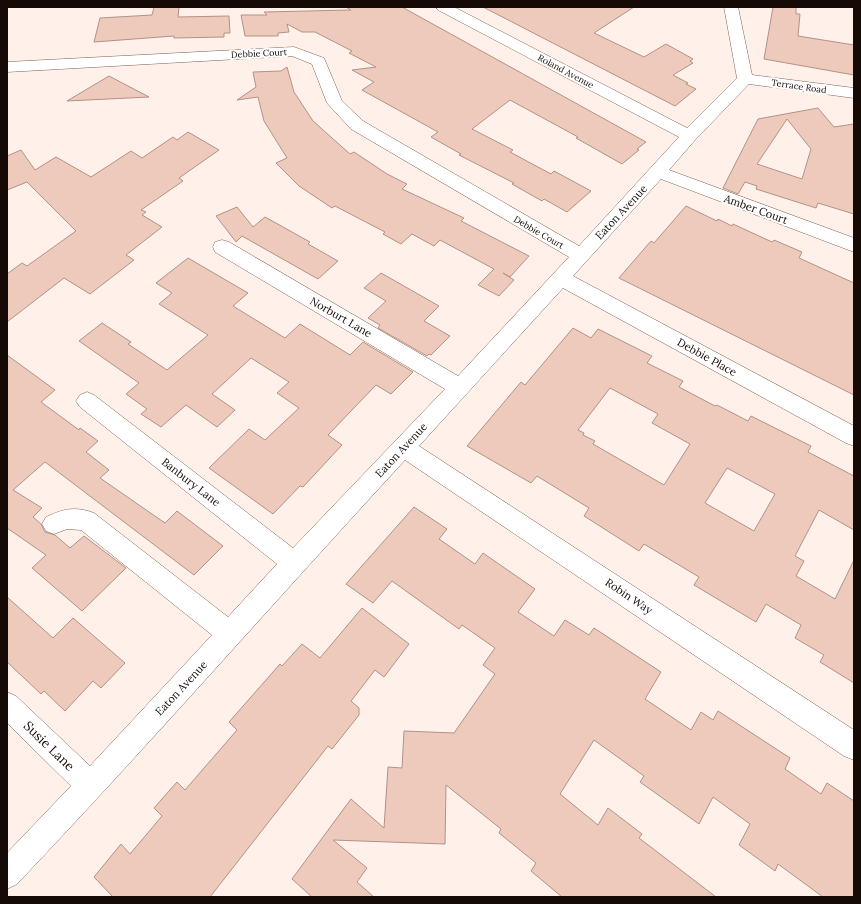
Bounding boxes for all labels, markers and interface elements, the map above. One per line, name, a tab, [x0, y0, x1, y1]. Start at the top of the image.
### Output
street label: Debbie Court	[231, 46, 288, 60]
street label: Roland Avenue	[536, 52, 596, 90]
street label: Terrace Road	[771, 77, 828, 95]
street label: Eaton Avenue	[592, 182, 650, 242]
street label: Amber Court	[721, 191, 790, 227]
street label: Debbie Court	[512, 213, 567, 251]
street label: Norburt Lane	[307, 294, 375, 340]
street label: Debbie Place	[675, 335, 739, 379]
street label: Eaton Avenue	[372, 420, 430, 480]
street label: Banbury Lane	[159, 455, 223, 509]
street label: Robin Way	[603, 575, 656, 617]
street label: Eaton Avenue	[152, 658, 210, 718]
street label: Susie Lane	[20, 717, 78, 775]

